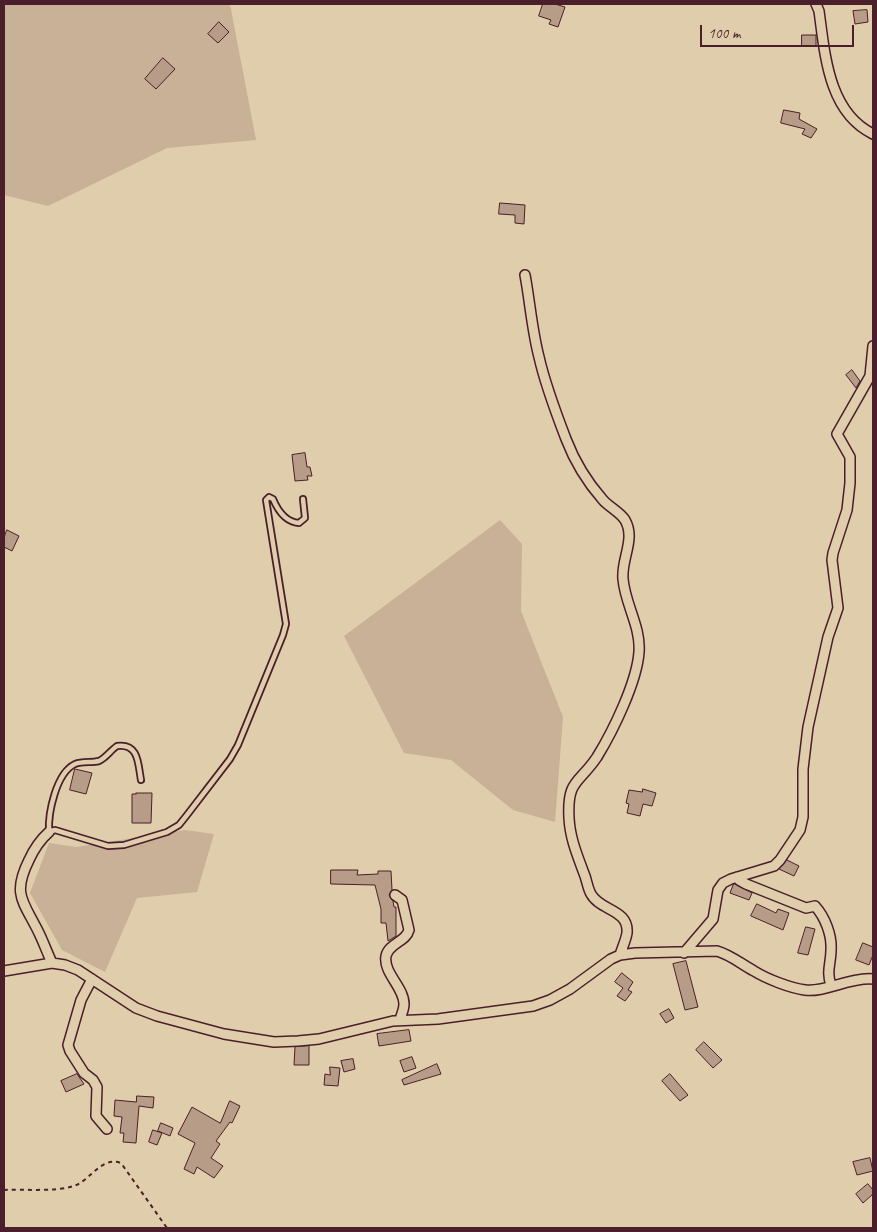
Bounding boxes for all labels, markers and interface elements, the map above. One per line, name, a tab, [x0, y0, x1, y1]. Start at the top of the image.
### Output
scale bar	[702, 15, 856, 47]
text: 100 m	[708, 24, 740, 43]

